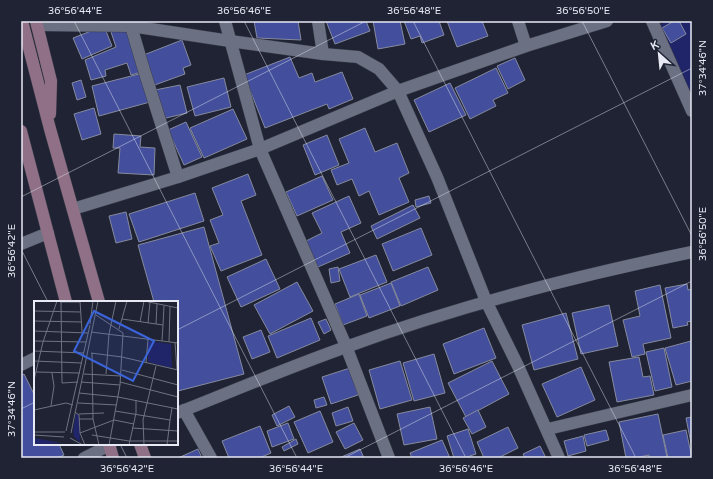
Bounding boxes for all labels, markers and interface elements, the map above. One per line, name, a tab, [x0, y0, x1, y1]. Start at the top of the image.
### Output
text: 36°56'44"E	[48, 5, 102, 17]
text: 36°56'46"E	[217, 5, 271, 17]
text: 36°56'48"E	[387, 5, 441, 17]
text: 36°56'50"E	[556, 5, 610, 17]
north arrow	[639, 34, 679, 74]
text: K	[648, 38, 661, 53]
text: 37°34'46"N	[697, 40, 709, 96]
text: 36°56'50"E	[697, 207, 709, 261]
text: 36°56'42"E	[6, 224, 18, 278]
inset map	[34, 301, 178, 445]
text: 37°34'46"N	[6, 381, 18, 437]
text: 36°56'42"E	[100, 463, 154, 475]
text: 36°56'44"E	[269, 463, 323, 475]
text: 36°56'46"E	[439, 463, 493, 475]
text: 36°56'48"E	[608, 463, 662, 475]

